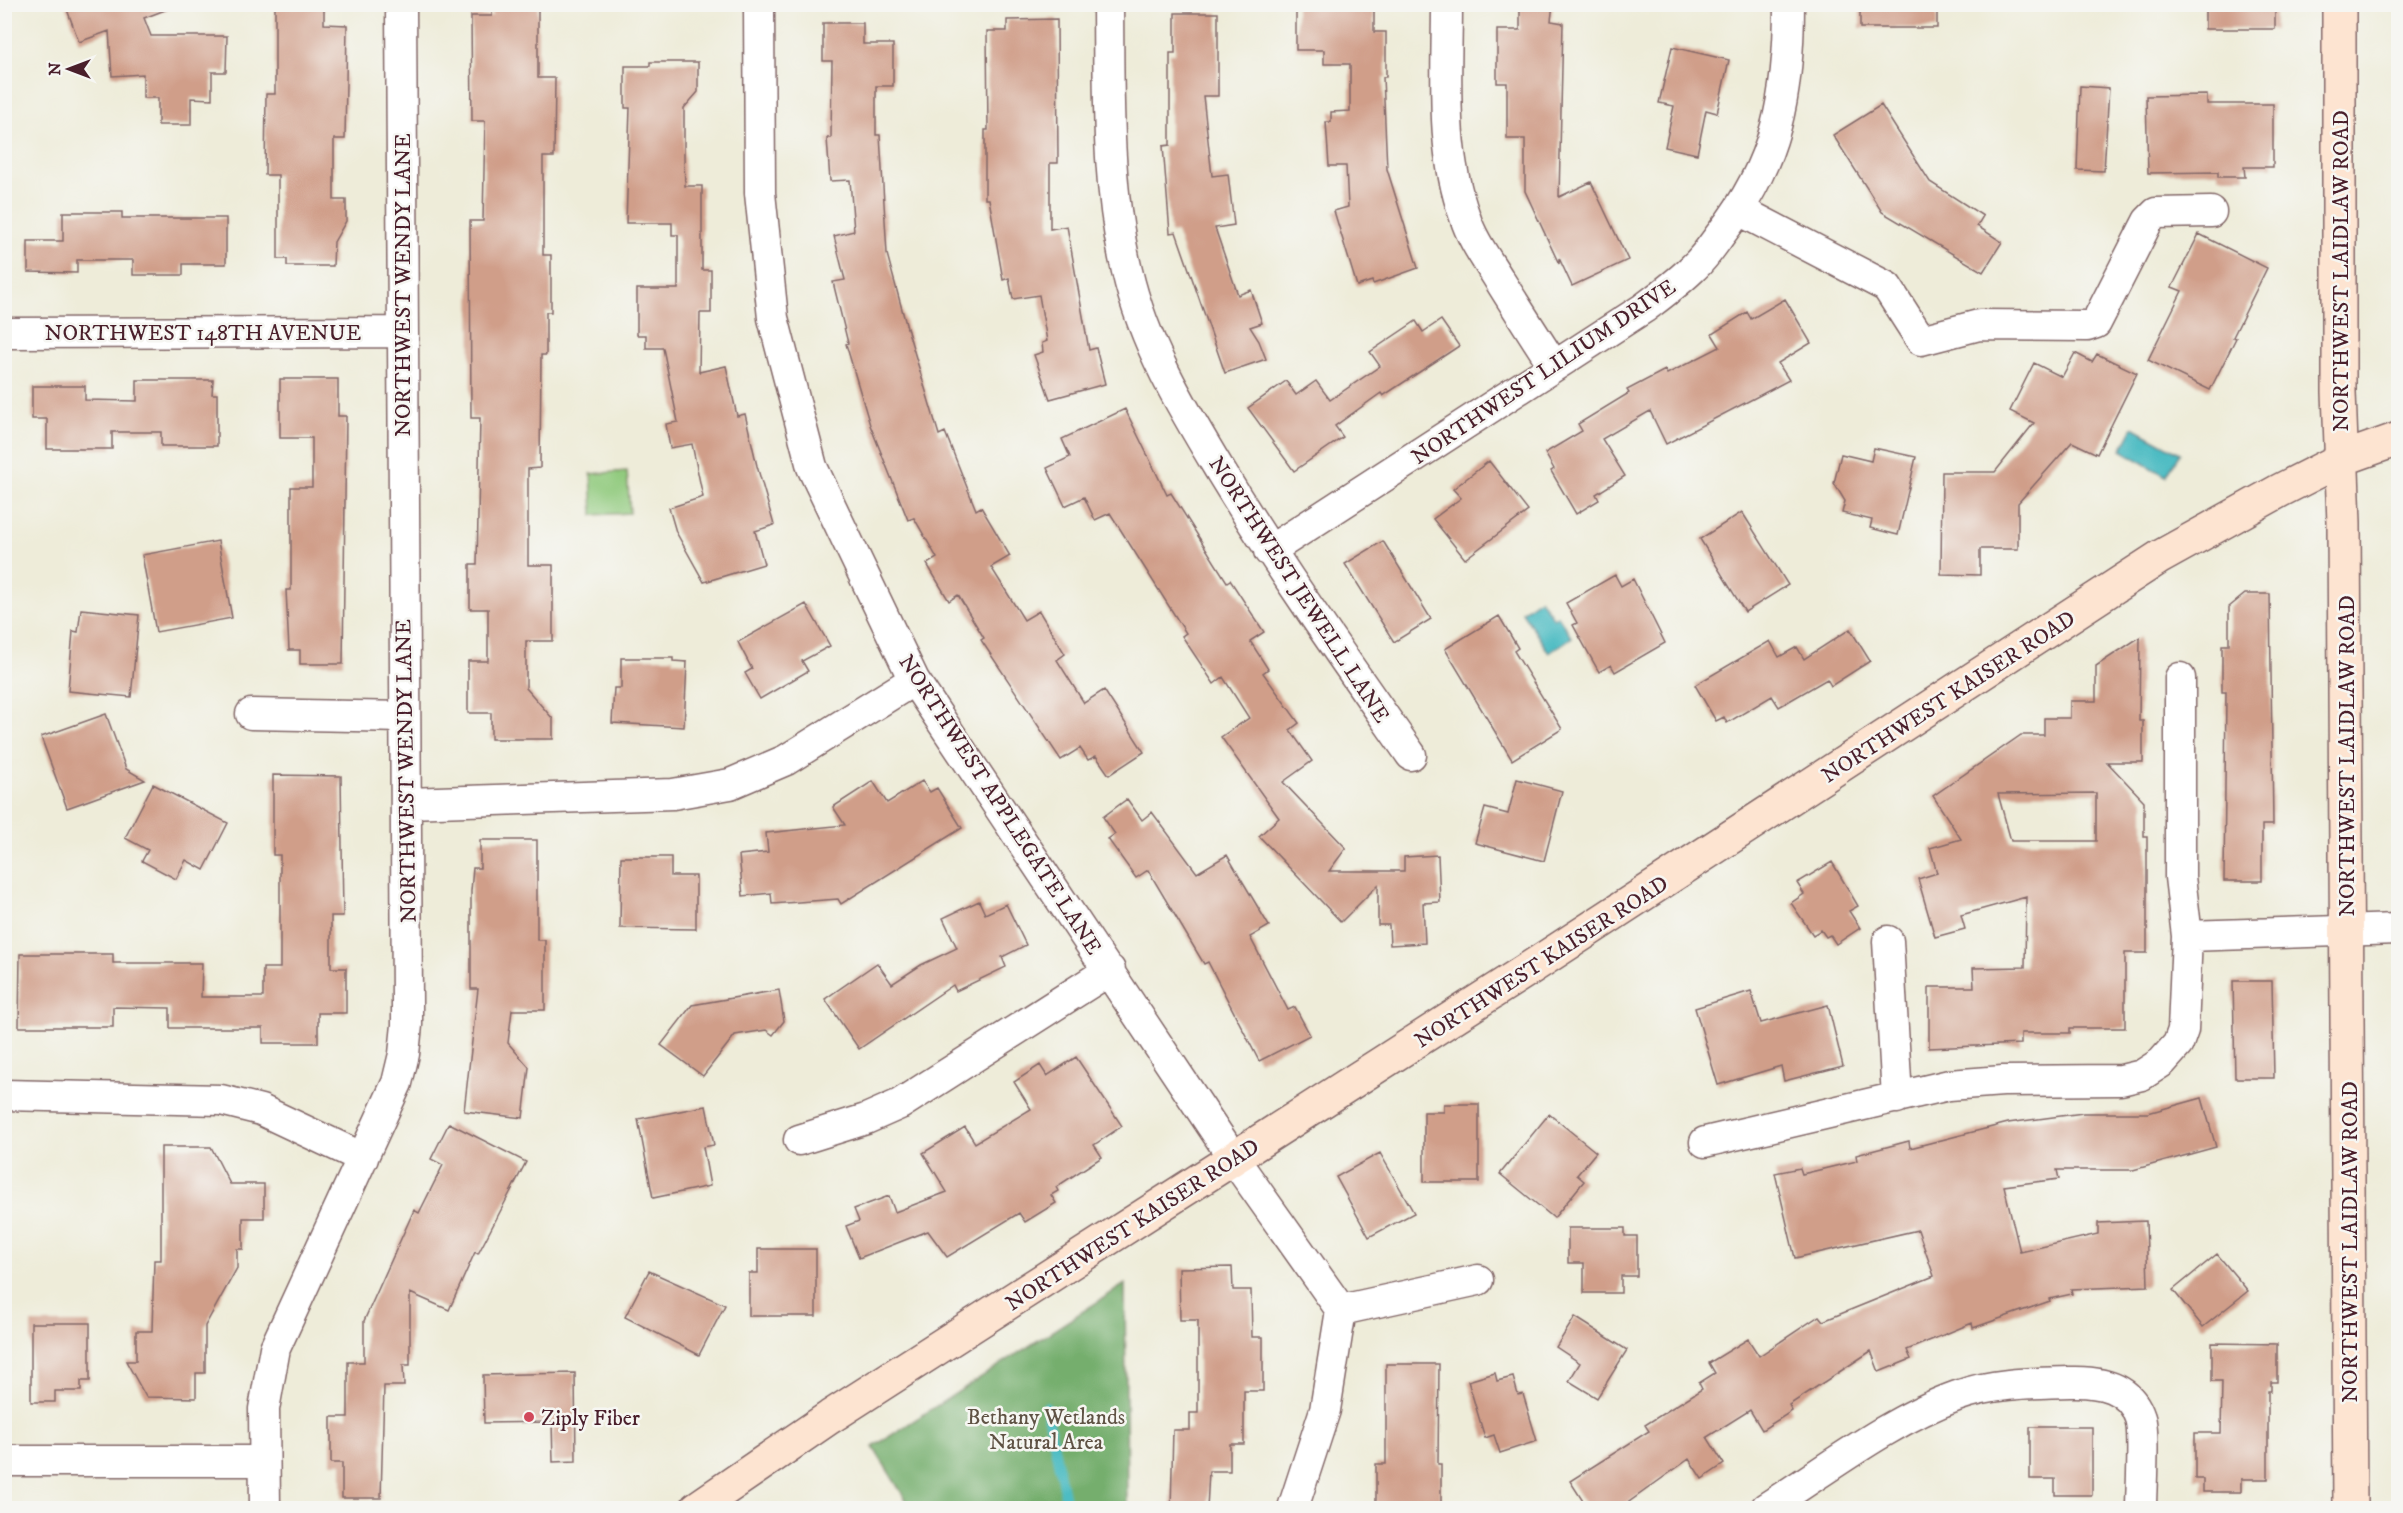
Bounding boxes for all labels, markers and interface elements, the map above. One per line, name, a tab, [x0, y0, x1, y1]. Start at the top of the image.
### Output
north arrow	[39, 39, 99, 99]
text: N	[45, 62, 65, 76]
street label: NORTHWEST LAIDLAW ROAD	[2328, 110, 2355, 432]
street label: NORTHWEST WENDY LANE	[390, 133, 417, 437]
street label: NORTHWEST LILIUM DRIVE	[1407, 274, 1681, 471]
street label: NORTHWEST 148TH AVENUE	[45, 320, 361, 347]
street label: NORTHWEST JEWELL LANE	[1202, 452, 1395, 728]
street label: NORTHWEST LAIDLAW ROAD	[2334, 595, 2361, 917]
street label: NORTHWEST KAISER ROAD	[1817, 605, 2081, 789]
street label: NORTHWEST WENDY LANE	[390, 619, 423, 923]
street label: NORTHWEST APPLEGATE LANE	[893, 650, 1107, 960]
street label: NORTHWEST KAISER ROAD	[1410, 870, 1674, 1054]
street label: NORTHWEST LAIDLAW ROAD	[2337, 1081, 2364, 1403]
street label: NORTHWEST KAISER ROAD	[1001, 1133, 1265, 1317]
park label: Bethany Wetlands Natural Area	[967, 1404, 1125, 1456]
place label: Ziply Fiber	[541, 1405, 641, 1432]
marker: Ziply Fiber	[522, 1410, 536, 1424]

